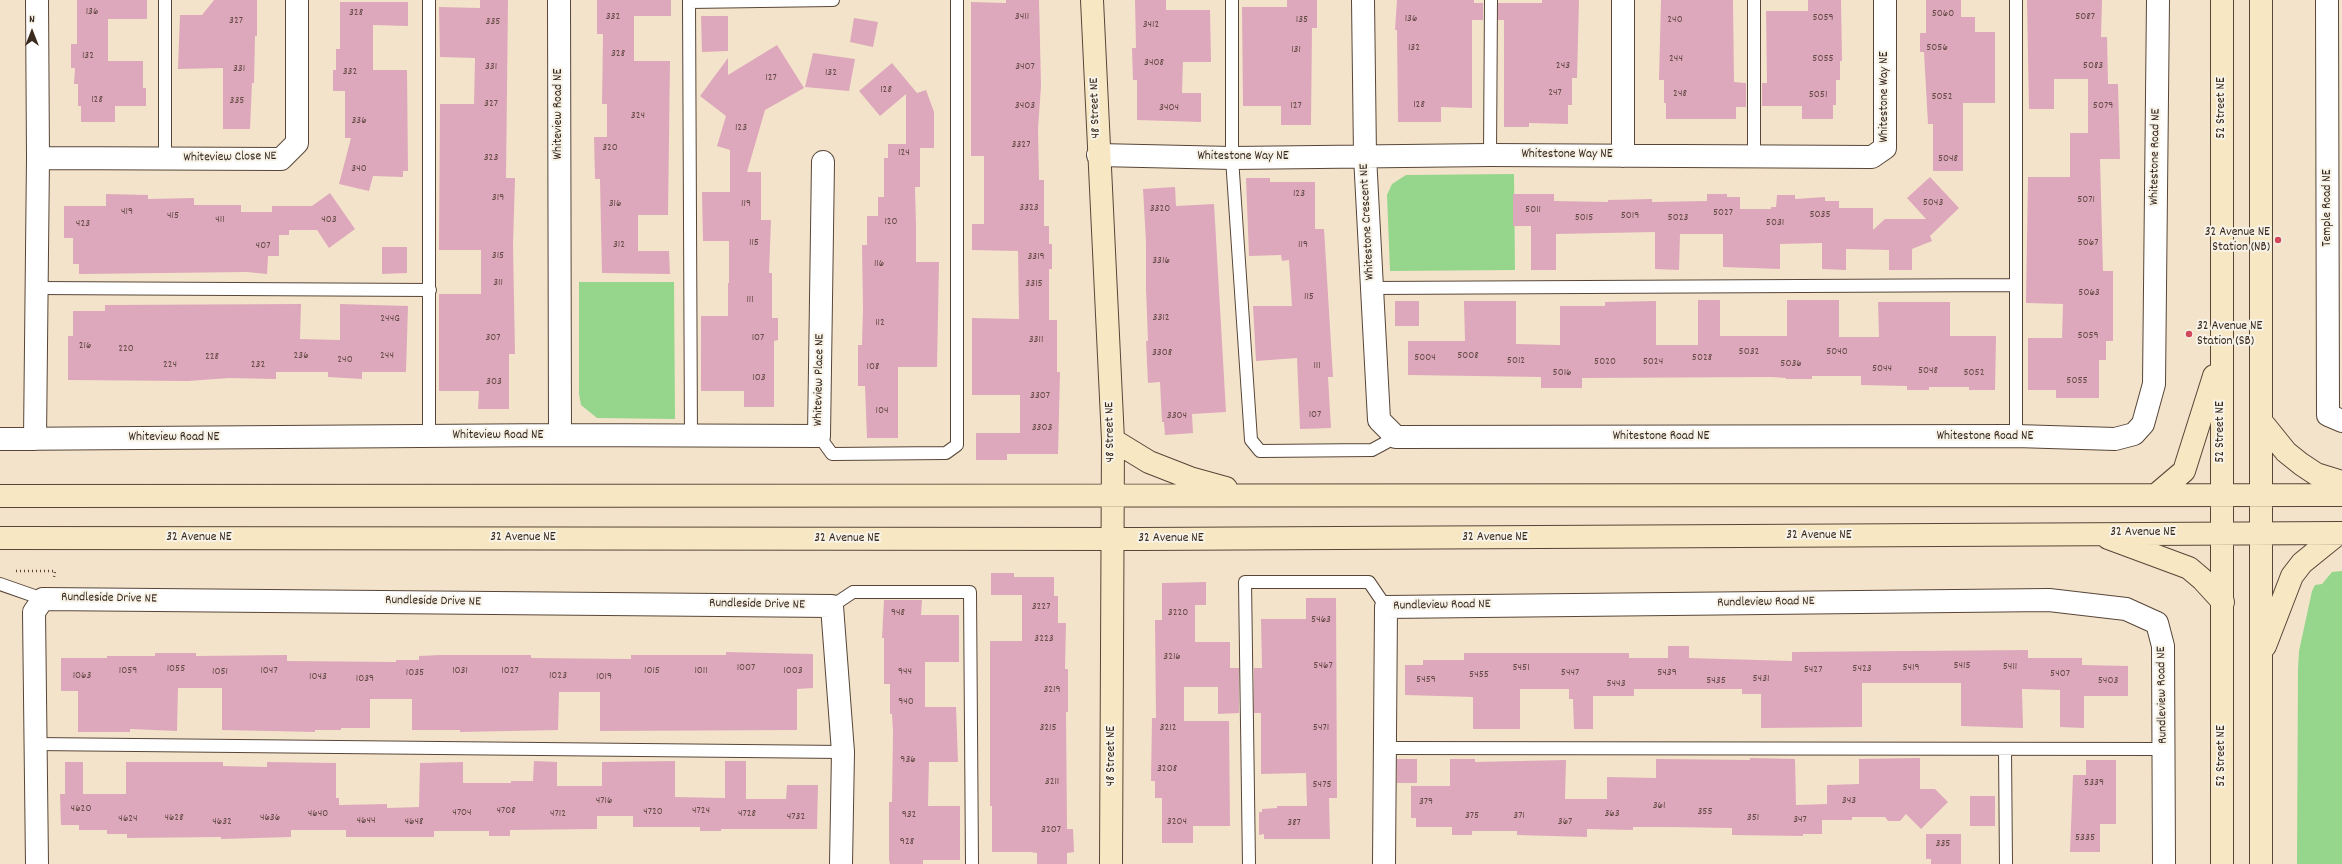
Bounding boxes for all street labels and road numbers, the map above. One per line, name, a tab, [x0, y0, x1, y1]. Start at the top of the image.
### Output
street label: Whitestone Way NE	[1877, 51, 1893, 143]
street label: Whiteview Road NE	[551, 69, 567, 159]
street label: 52 Street NE	[2214, 77, 2230, 139]
street label: 48 Street NE	[1087, 78, 1105, 138]
street label: Whitestone Road NE	[2147, 109, 2165, 205]
street label: Whitestone Way NE	[1521, 147, 1613, 163]
street label: Whiteview Close NE	[183, 149, 277, 167]
street label: Whitestone Way NE	[1197, 149, 1289, 165]
street label: Whitestone Crescent NE	[1357, 163, 1379, 281]
street label: Temple Road NE	[2320, 169, 2336, 247]
street label: Whiteview Place NE	[811, 334, 829, 426]
street label: 52 Street NE	[2213, 401, 2229, 463]
street label: 48 Street NE	[1103, 402, 1119, 462]
street label: Whiteview Road NE	[453, 428, 543, 444]
street label: Whitestone Road NE	[1613, 429, 1709, 445]
street label: Whitestone Road NE	[1937, 429, 2033, 445]
street label: Whiteview Road NE	[129, 430, 219, 446]
street label: 32 Avenue NE	[2110, 525, 2176, 541]
street label: 32 Avenue NE	[1786, 528, 1852, 544]
street label: 32 Avenue NE	[166, 530, 232, 546]
street label: 32 Avenue NE	[490, 530, 556, 546]
street label: 32 Avenue NE	[1462, 530, 1528, 546]
street label: 32 Avenue NE	[814, 531, 880, 547]
street label: 32 Avenue NE	[1138, 531, 1204, 547]
street label: Rundleside Drive NE	[61, 590, 157, 608]
street label: Rundleside Drive NE	[385, 593, 481, 611]
street label: Rundleview Road NE	[1717, 594, 1815, 612]
street label: Rundleside Drive NE	[709, 596, 805, 614]
street label: Rundleview Road NE	[1393, 597, 1491, 615]
street label: Rundleview Road NE	[2154, 646, 2172, 744]
street label: 52 Street NE	[2214, 725, 2230, 787]
street label: 48 Street NE	[1104, 726, 1120, 786]

